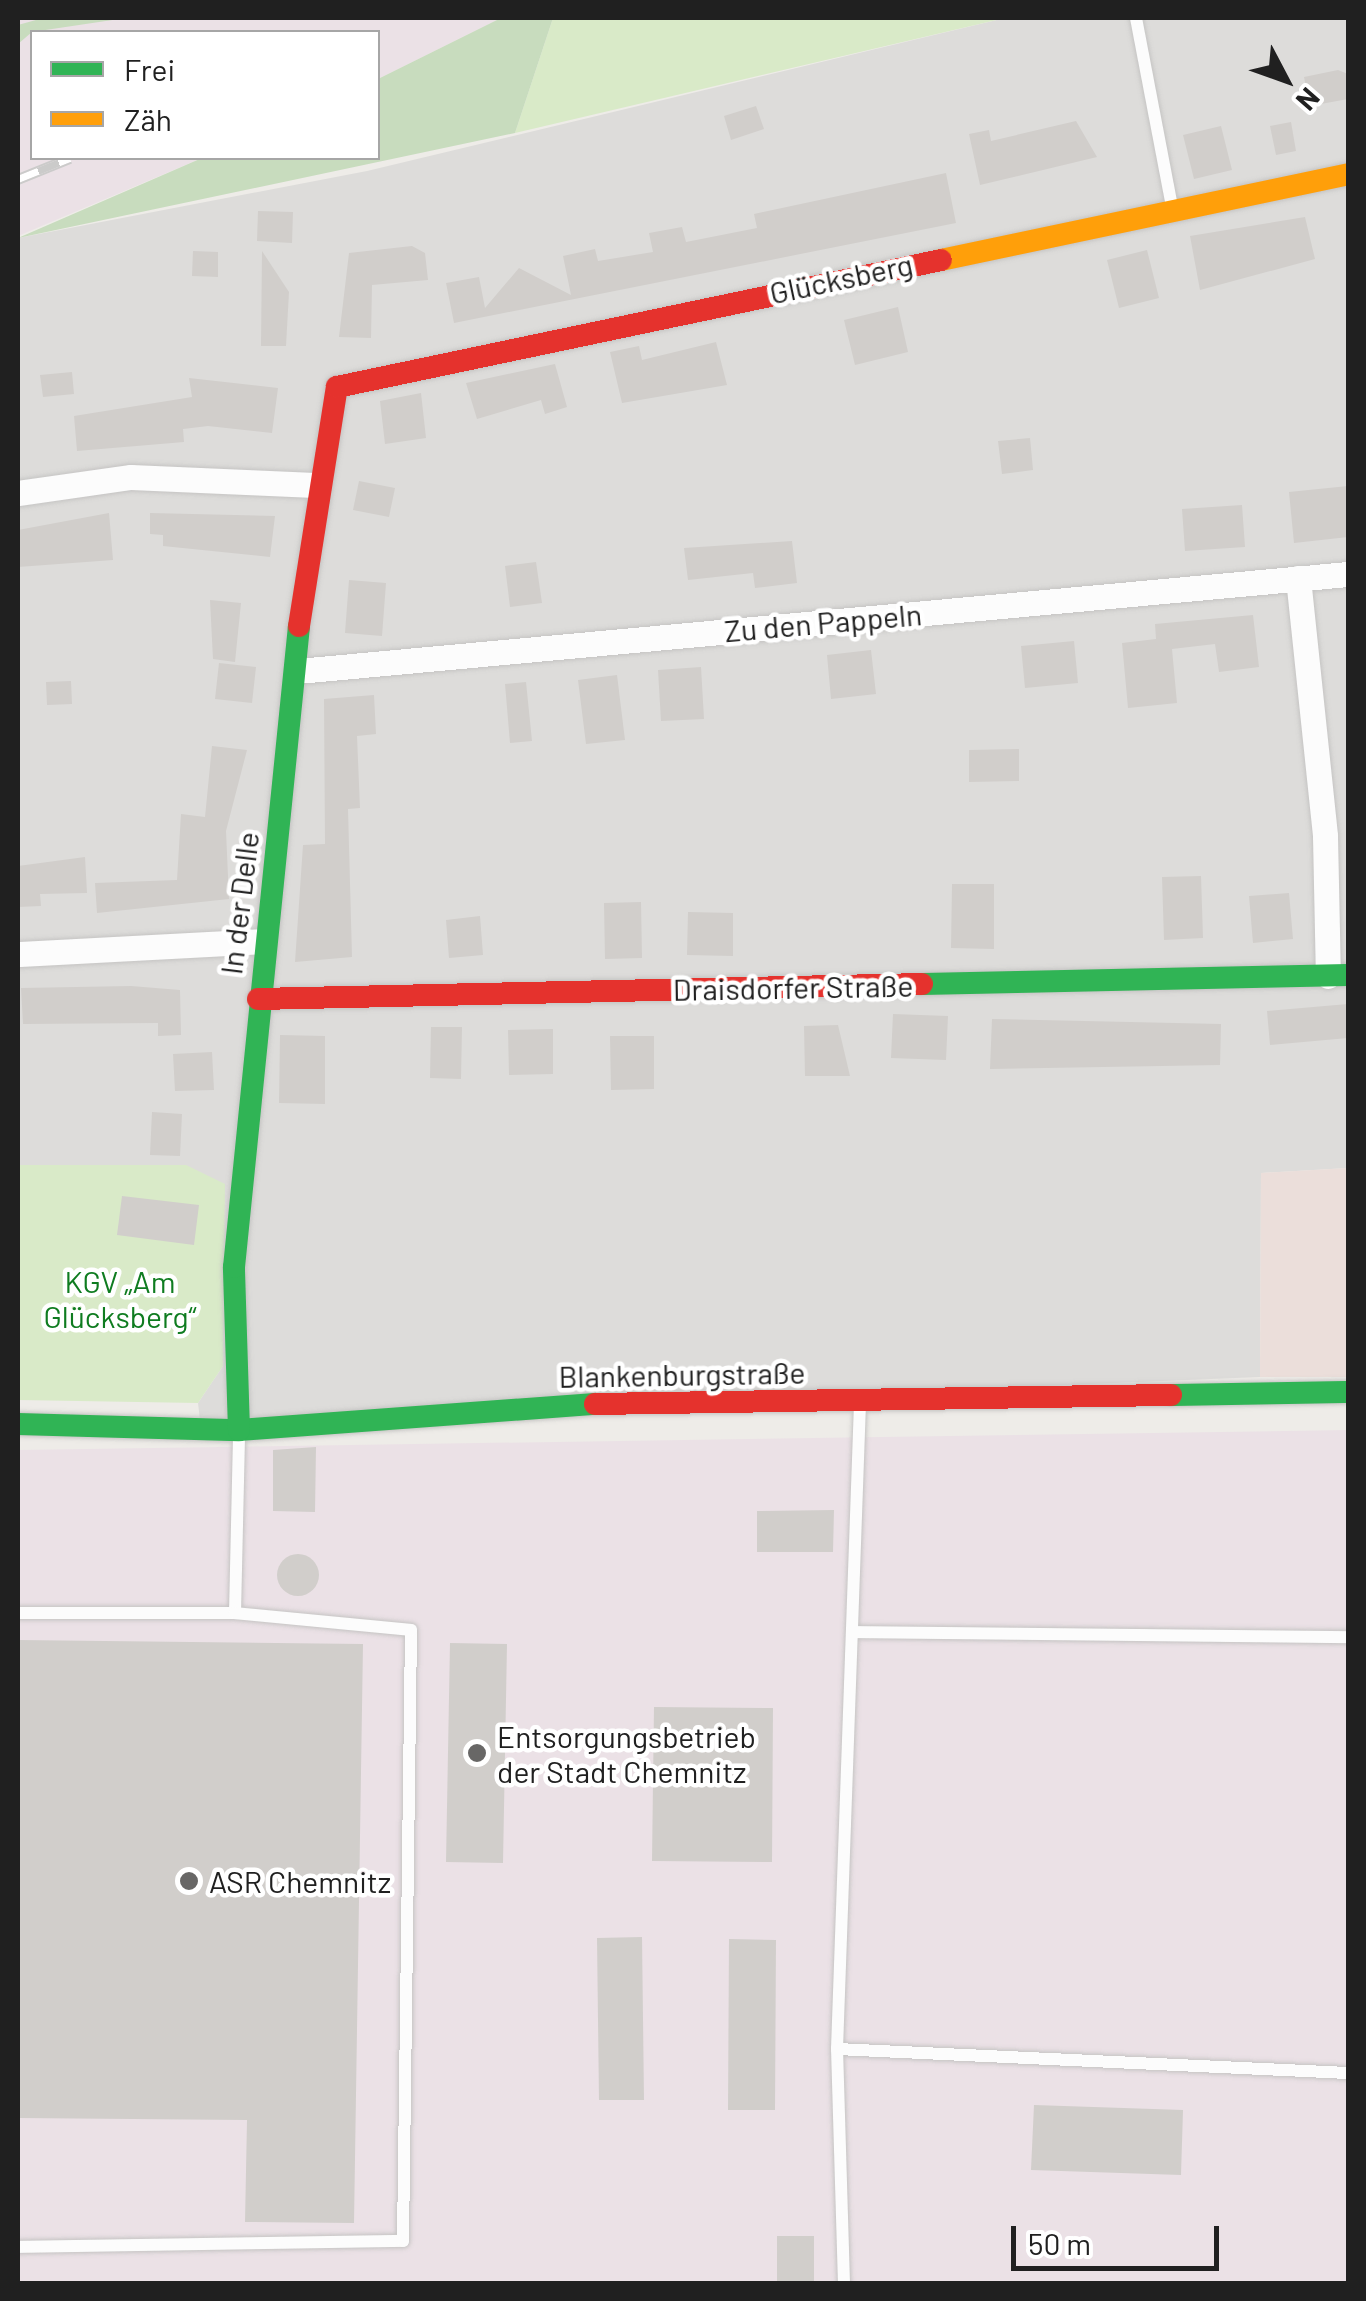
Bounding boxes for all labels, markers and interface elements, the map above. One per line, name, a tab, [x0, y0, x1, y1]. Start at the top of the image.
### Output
legend	[30, 30, 380, 160]
north arrow	[1236, 30, 1336, 130]
text: Frei	[124, 51, 175, 87]
text: N	[1290, 82, 1328, 118]
text: Zäh	[124, 101, 172, 137]
street label: Glücksberg	[766, 245, 916, 311]
street label: Zu den Pappeln	[723, 595, 923, 649]
street label: In der Delle	[212, 830, 266, 976]
street label: Draisdorfer Straße	[673, 967, 913, 1007]
park label: KGV „Am Glücksberg“	[43, 1263, 197, 1334]
street label: Blankenburgstraße	[558, 1354, 806, 1394]
place label: Entsorgungsbetrieb der Stadt Chemnitz	[497, 1718, 756, 1788]
marker: Entsorgungsbetrieb der Stadt Chemnitz	[466, 1742, 488, 1764]
place label: ASR Chemnitz	[209, 1863, 391, 1899]
marker: ASR Chemnitz	[178, 1870, 200, 1892]
scale bar	[1016, 2206, 1224, 2268]
text: 50 m	[1028, 2225, 1091, 2261]

